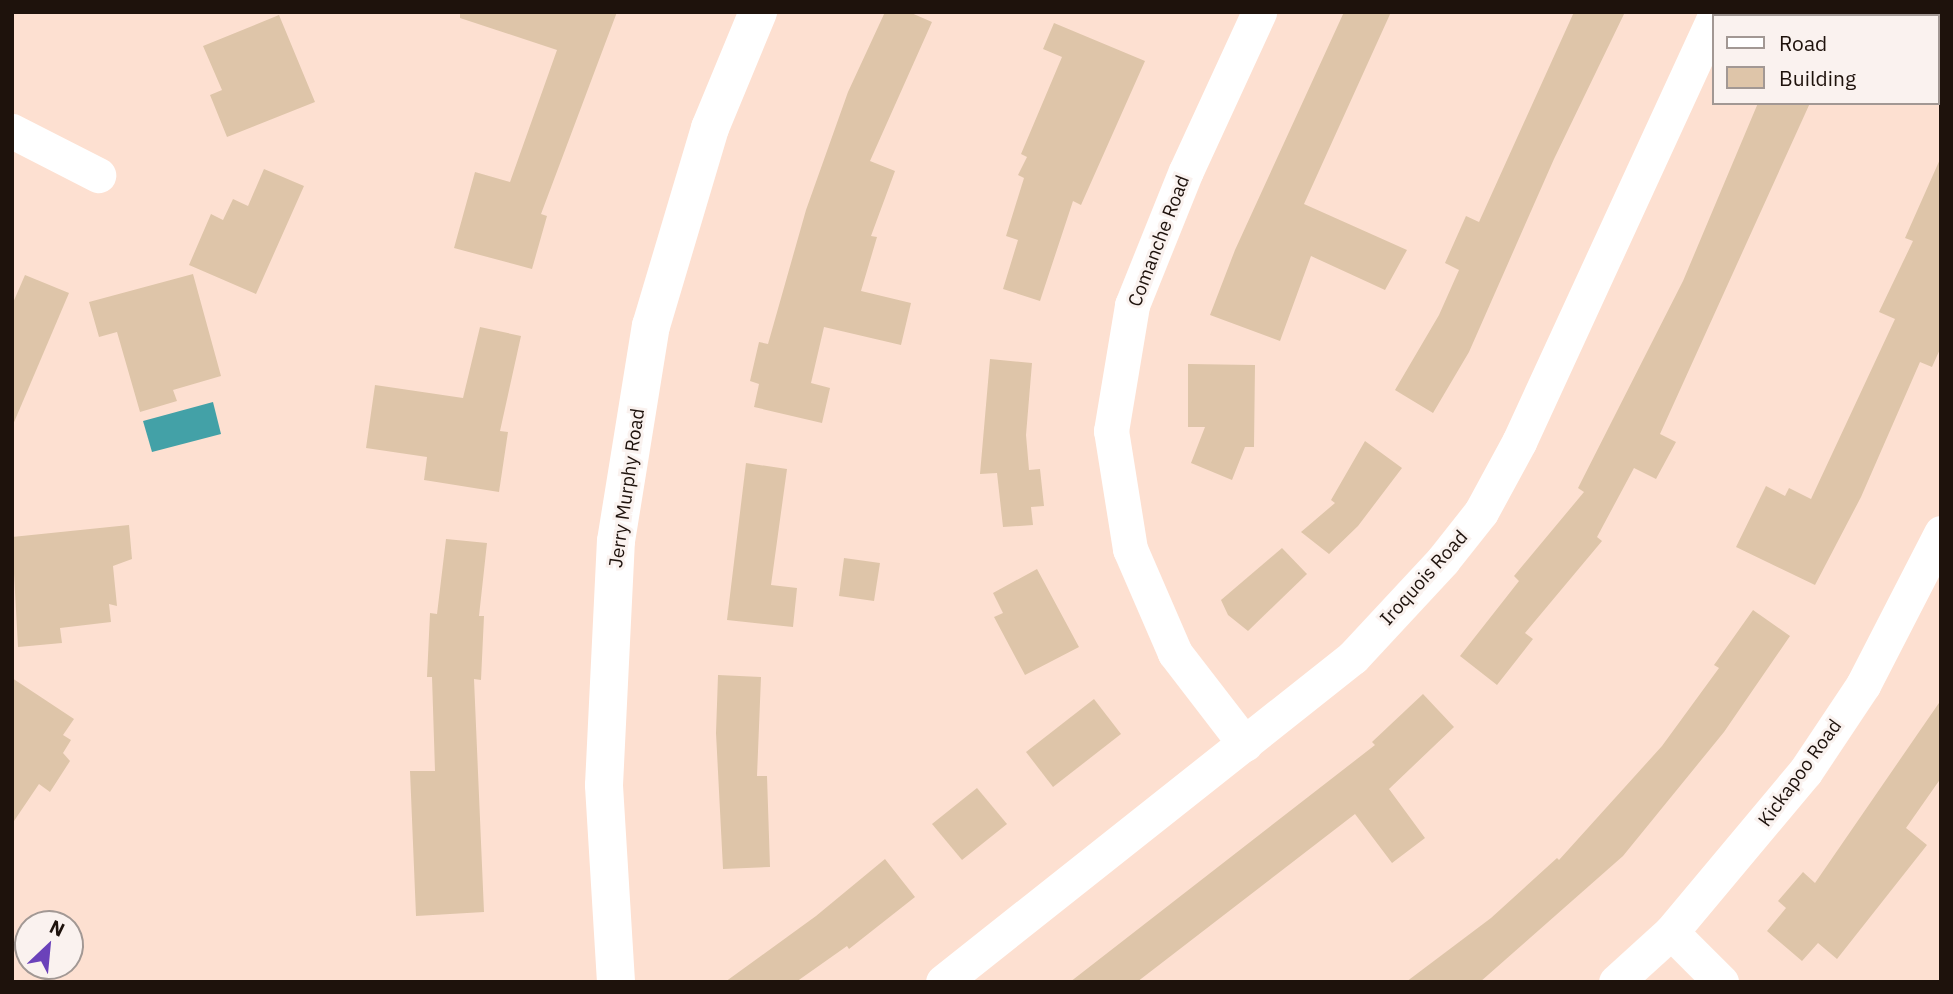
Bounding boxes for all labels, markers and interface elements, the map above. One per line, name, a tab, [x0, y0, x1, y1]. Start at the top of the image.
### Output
legend	[1712, 14, 1939, 105]
text: Road	[1779, 29, 1827, 57]
text: Building	[1779, 64, 1856, 92]
street label: Comanche Road	[1123, 172, 1195, 310]
street label: Jerry Murphy Road	[605, 407, 649, 569]
street label: Iroquois Road	[1375, 526, 1473, 630]
street label: Kickapoo Road	[1753, 715, 1847, 831]
north arrow	[14, 910, 84, 980]
text: N	[46, 914, 69, 942]

